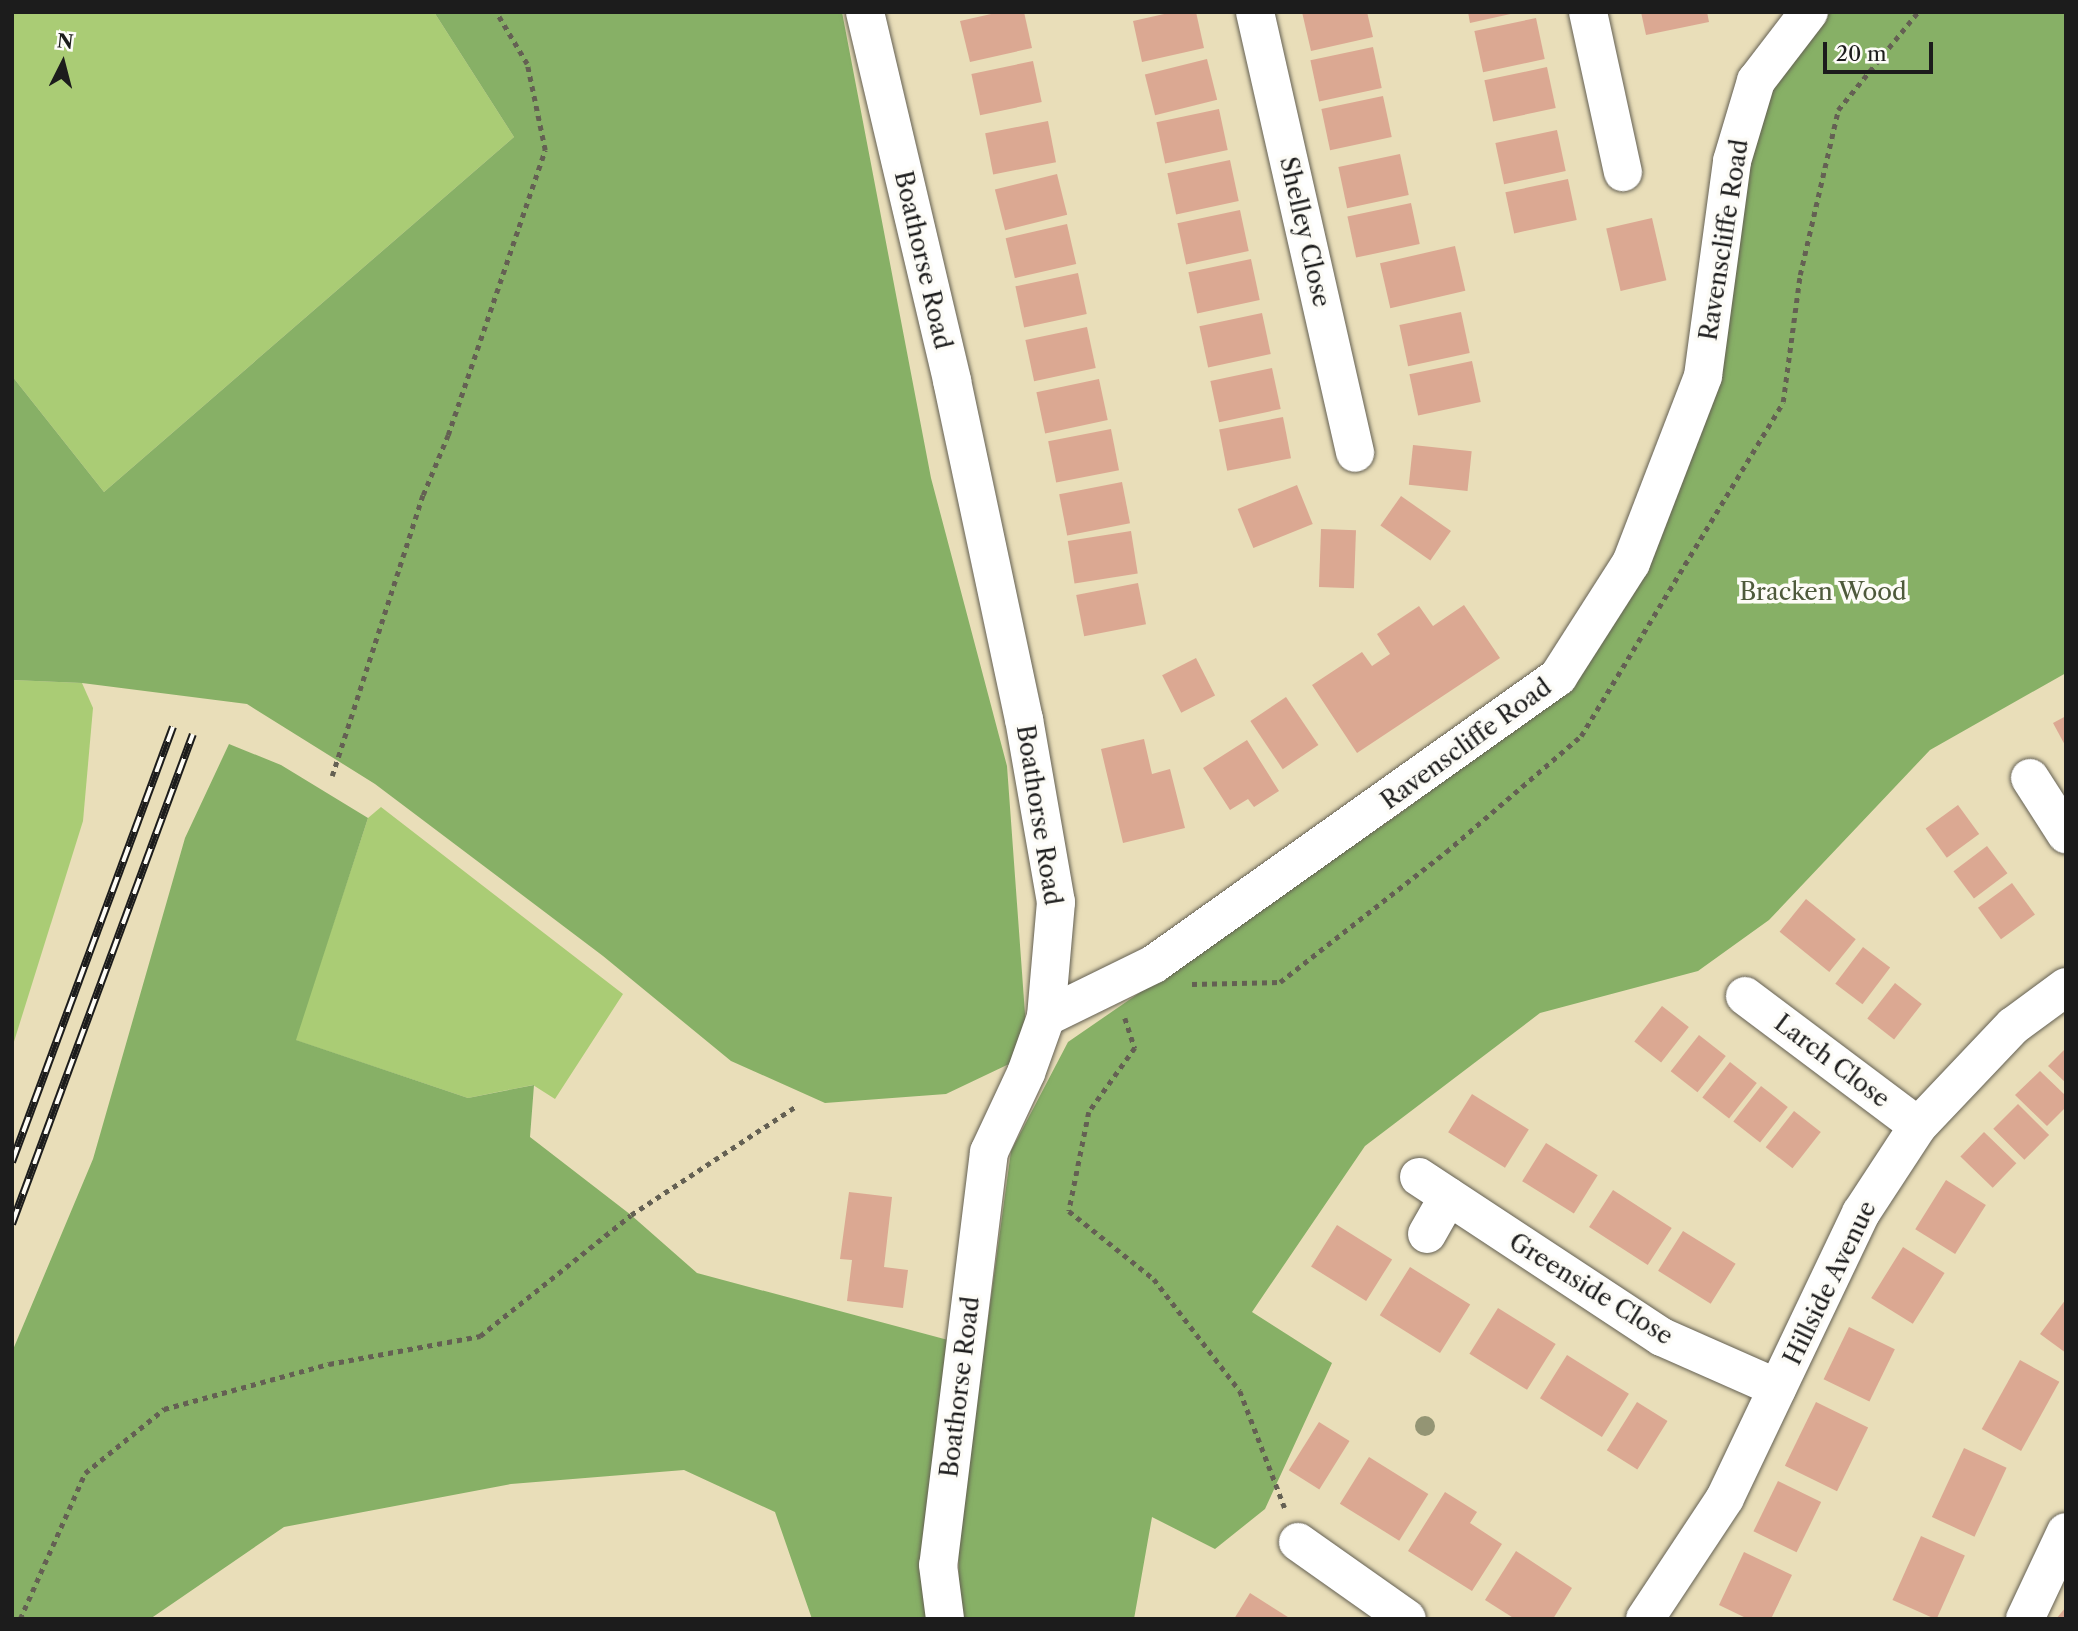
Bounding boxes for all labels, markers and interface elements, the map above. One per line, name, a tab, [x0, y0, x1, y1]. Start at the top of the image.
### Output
north arrow	[28, 28, 98, 98]
scale bar	[1826, 28, 1936, 72]
text: N	[56, 29, 75, 54]
text: 20 m	[1836, 41, 1887, 66]
street label: Ravenscliffe Road	[1694, 137, 1754, 343]
street label: Shelley Close	[1274, 154, 1336, 310]
street label: Boathorse Road	[888, 168, 958, 352]
park label: Bracken Wood	[1739, 578, 1907, 606]
street label: Ravenscliffe Road	[1375, 673, 1557, 815]
street label: Boathorse Road	[1011, 723, 1067, 907]
street label: Larch Close	[1769, 1008, 1895, 1114]
street label: Hillside Avenue	[1778, 1196, 1882, 1370]
street label: Greenside Close	[1504, 1227, 1678, 1351]
street label: Boathorse Road	[935, 1295, 985, 1479]

